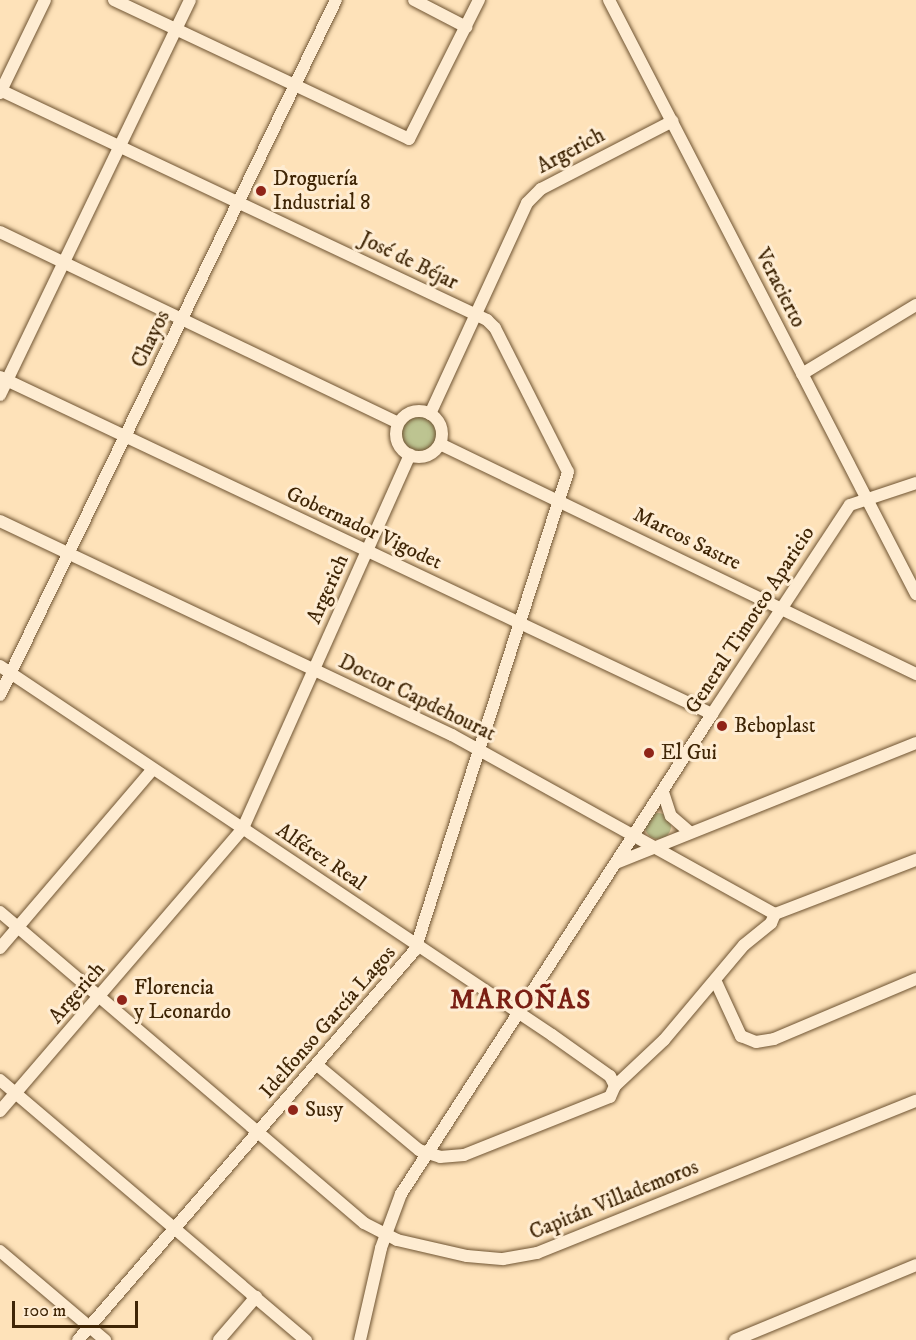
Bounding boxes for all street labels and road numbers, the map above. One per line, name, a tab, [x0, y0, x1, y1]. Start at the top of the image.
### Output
street label: Argerich	[533, 123, 609, 179]
street label: José de Béjar	[356, 226, 462, 296]
street label: Veracierto	[749, 244, 811, 332]
street label: Chayos	[126, 306, 176, 372]
street label: Gobernador Vigodet	[282, 481, 446, 575]
street label: Marcos Sastre	[629, 502, 745, 576]
street label: General Timoteo Aparicio	[680, 522, 820, 718]
street label: Argerich	[302, 550, 354, 628]
street label: Doctor Capdehourat	[334, 649, 500, 747]
street label: Alférez Real	[271, 818, 371, 896]
street label: Idelfonso García Lagos	[255, 940, 401, 1104]
street label: Argerich	[43, 957, 111, 1029]
street label: Capitán Villademoros	[526, 1155, 702, 1245]

